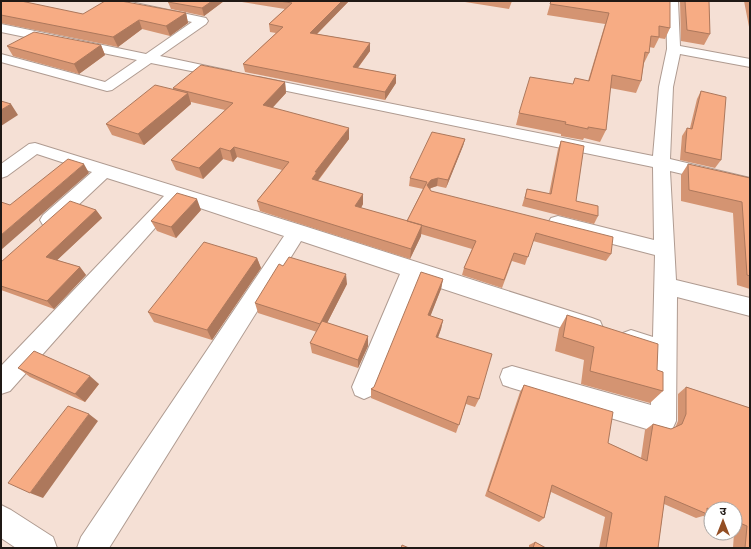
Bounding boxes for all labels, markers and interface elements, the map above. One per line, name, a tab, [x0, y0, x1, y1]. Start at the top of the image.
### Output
north arrow	[703, 501, 743, 541]
text: उ	[720, 503, 727, 518]

